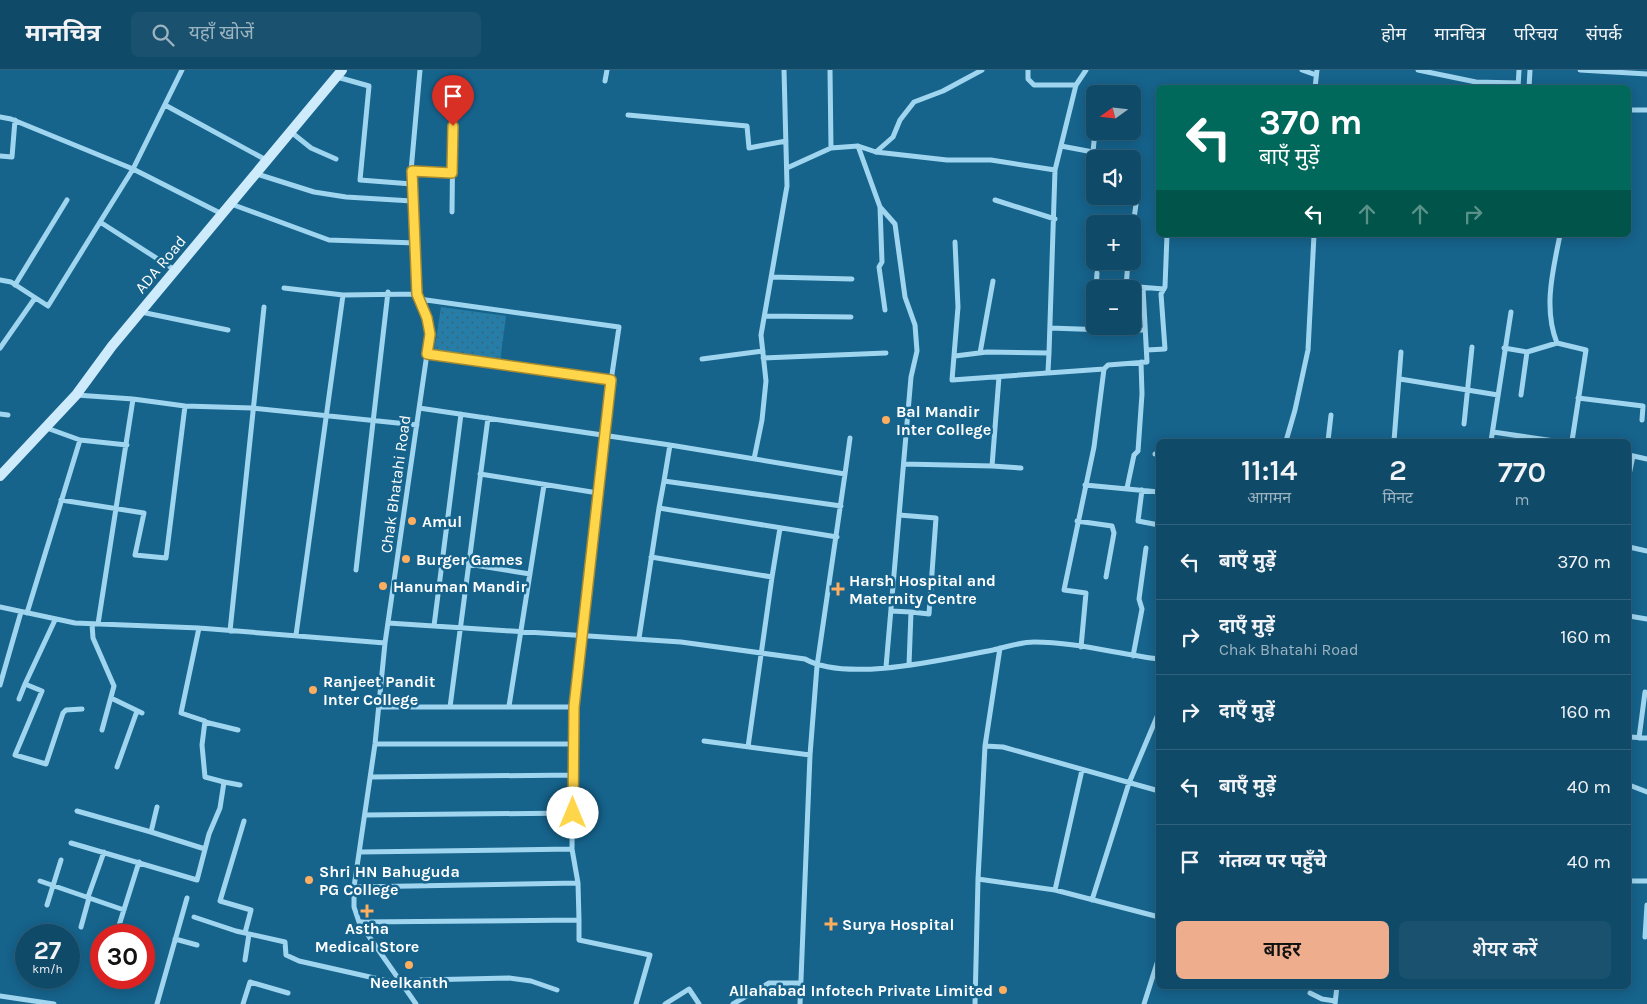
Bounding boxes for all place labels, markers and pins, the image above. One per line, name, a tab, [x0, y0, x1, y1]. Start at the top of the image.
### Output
pin	[432, 75, 474, 126]
place label: Bal Mandir Inter College	[896, 402, 991, 439]
marker: Bal Mandir Inter College	[880, 414, 892, 426]
place label: Amul	[422, 512, 462, 531]
marker: Amul	[406, 515, 418, 527]
place label: Burger Games	[416, 550, 523, 569]
marker: Burger Games	[400, 553, 412, 565]
place label: Harsh Hospital and Maternity Centre	[849, 571, 996, 608]
place label: Hanuman Mandir	[393, 577, 528, 596]
marker: Hanuman Mandir	[377, 580, 389, 592]
marker: Harsh Hospital and Maternity Centre	[831, 582, 845, 596]
place label: Ranjeet Pandit Inter College	[323, 672, 435, 709]
marker: Ranjeet Pandit Inter College	[307, 684, 319, 696]
place label: Shri HN Bahuguda PG College	[319, 862, 460, 899]
marker: Shri HN Bahuguda PG College	[303, 874, 315, 886]
marker: Astha Medical Store	[361, 905, 373, 917]
place label: Surya Hospital	[842, 915, 954, 934]
marker: Surya Hospital	[824, 917, 838, 931]
place label: Astha Medical Store	[315, 919, 419, 956]
marker: Neelkanth	[403, 959, 415, 971]
place label: Neelkanth	[370, 973, 448, 992]
place label: Allahabad Infotech Private Limited	[729, 981, 993, 1000]
marker: Allahabad Infotech Private Limited	[997, 984, 1009, 996]

